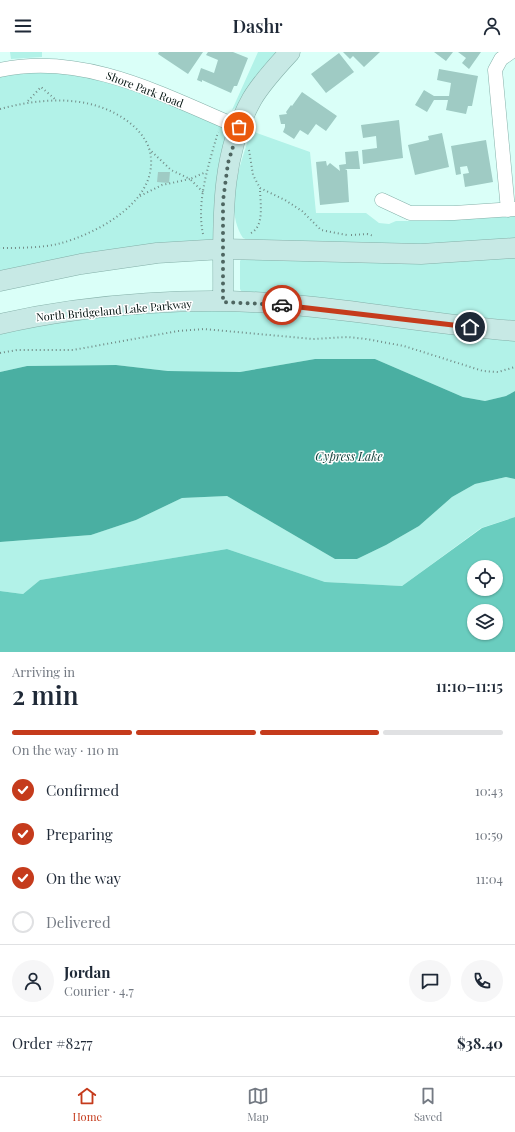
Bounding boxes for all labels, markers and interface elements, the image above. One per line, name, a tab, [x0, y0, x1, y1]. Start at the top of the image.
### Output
text: Dashr	[232, 14, 283, 38]
icon: menu	[12, 15, 34, 37]
icon: person	[481, 15, 503, 37]
street label: Shore Park Road	[104, 67, 186, 111]
pin	[222, 110, 256, 144]
icon: bag	[228, 116, 250, 138]
courier	[262, 285, 302, 325]
icon: car	[271, 294, 293, 316]
street label: North Bridgeland Lake Parkway	[35, 296, 193, 324]
pin	[453, 310, 487, 344]
icon: home	[459, 316, 481, 338]
water label: Cypress Lake	[315, 448, 383, 464]
map controls	[467, 560, 503, 640]
button: locate	[467, 560, 503, 596]
button: layers	[467, 604, 503, 640]
text: Arriving in	[12, 663, 75, 680]
text: 11:10–11:15	[436, 676, 503, 696]
text: 2 min	[12, 677, 78, 712]
text: On the way · 110 m	[12, 741, 119, 758]
icon: check	[12, 779, 34, 801]
text: Confirmed	[46, 780, 119, 800]
text: 10:43	[475, 782, 503, 799]
icon: check	[12, 823, 34, 845]
text: Preparing	[46, 824, 113, 844]
text: 10:59	[475, 826, 503, 843]
icon: check	[12, 867, 34, 889]
text: On the way	[46, 868, 121, 888]
text: 11:04	[476, 870, 503, 887]
text: Delivered	[46, 912, 111, 932]
button: person	[12, 960, 54, 1002]
button: chat	[409, 960, 451, 1002]
button: phone	[461, 960, 503, 1002]
text: Jordan	[64, 962, 110, 982]
text: Courier · 4.7	[64, 982, 134, 999]
text: Order #8277	[12, 1033, 93, 1053]
text: $38.40	[457, 1033, 503, 1053]
tab: Home	[72, 1085, 102, 1124]
tab: Map	[247, 1085, 269, 1124]
tab: Saved	[414, 1085, 442, 1124]

